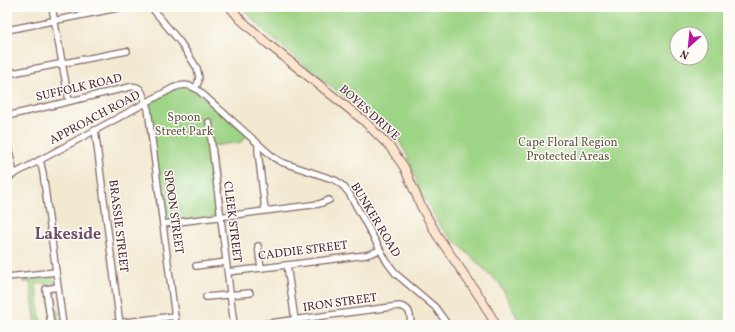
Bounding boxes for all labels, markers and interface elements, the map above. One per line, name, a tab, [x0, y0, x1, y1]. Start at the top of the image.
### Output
north arrow	[669, 26, 709, 66]
text: N	[678, 45, 692, 62]
street label: SUFFOLK ROAD	[34, 70, 124, 106]
street label: BOYES DRIVE	[335, 82, 403, 144]
street label: APPROACH ROAD	[47, 87, 143, 149]
park label: Spoon Street Park	[155, 110, 214, 140]
park label: Cape Floral Region Protected Areas	[518, 135, 618, 165]
street label: SPOON STREET	[159, 169, 187, 255]
street label: BRASSIE STREET	[104, 179, 132, 273]
street label: CLEEK STREET	[219, 180, 245, 264]
street label: BUNKER ROAD	[346, 180, 404, 260]
district label: Lakeside	[35, 224, 101, 246]
street label: CADDIE STREET	[258, 238, 348, 264]
street label: IRON STREET	[302, 290, 378, 316]

